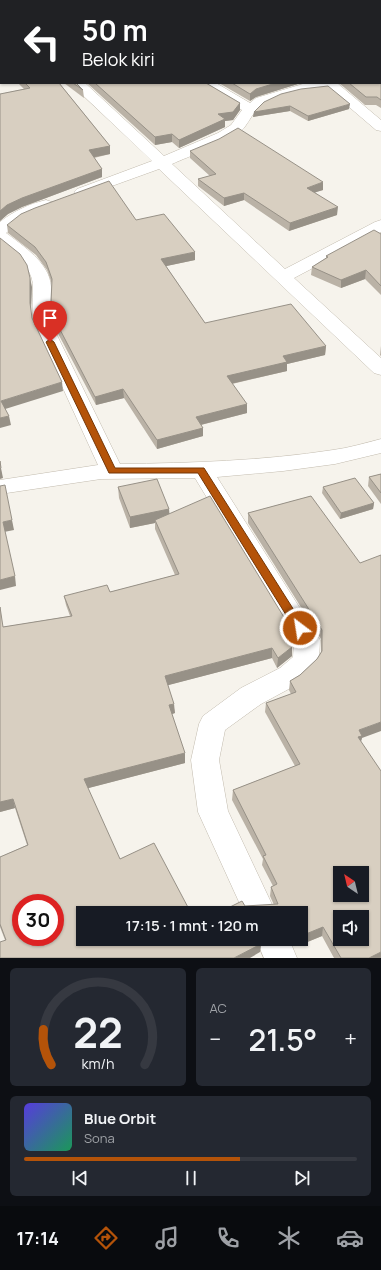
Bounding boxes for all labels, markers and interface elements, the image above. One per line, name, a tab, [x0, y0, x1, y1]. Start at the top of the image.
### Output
text: 50 m	[82, 11, 148, 49]
icon: left	[16, 16, 68, 68]
text: Belok kiri	[82, 47, 155, 71]
pin	[33, 301, 67, 342]
icon: arrive	[39, 307, 61, 329]
position arrow	[279, 607, 321, 649]
north arrow	[333, 866, 369, 902]
map controls	[333, 866, 369, 946]
speed limit sign: 30	[12, 894, 64, 946]
button: sound	[333, 910, 369, 946]
text: 17:15 · 1 mnt · 120 m	[126, 915, 258, 936]
text: AC	[210, 999, 227, 1017]
text: 22	[73, 1004, 123, 1060]
text: 21.5°	[249, 1019, 317, 1060]
text: −	[210, 1024, 221, 1054]
text: +	[344, 1024, 357, 1054]
text: km/h	[81, 1054, 114, 1073]
text: Blue Orbit	[84, 1108, 156, 1129]
text: Sona	[84, 1129, 115, 1147]
icon: previous	[69, 1167, 91, 1189]
icon: pause	[180, 1167, 202, 1189]
icon: next	[291, 1167, 313, 1189]
icon: directions	[92, 1224, 120, 1252]
icon: music	[153, 1224, 181, 1252]
icon: phone	[214, 1224, 242, 1252]
icon: climate	[275, 1224, 303, 1252]
icon: car	[336, 1224, 364, 1252]
text: 17:14	[17, 1226, 59, 1250]

